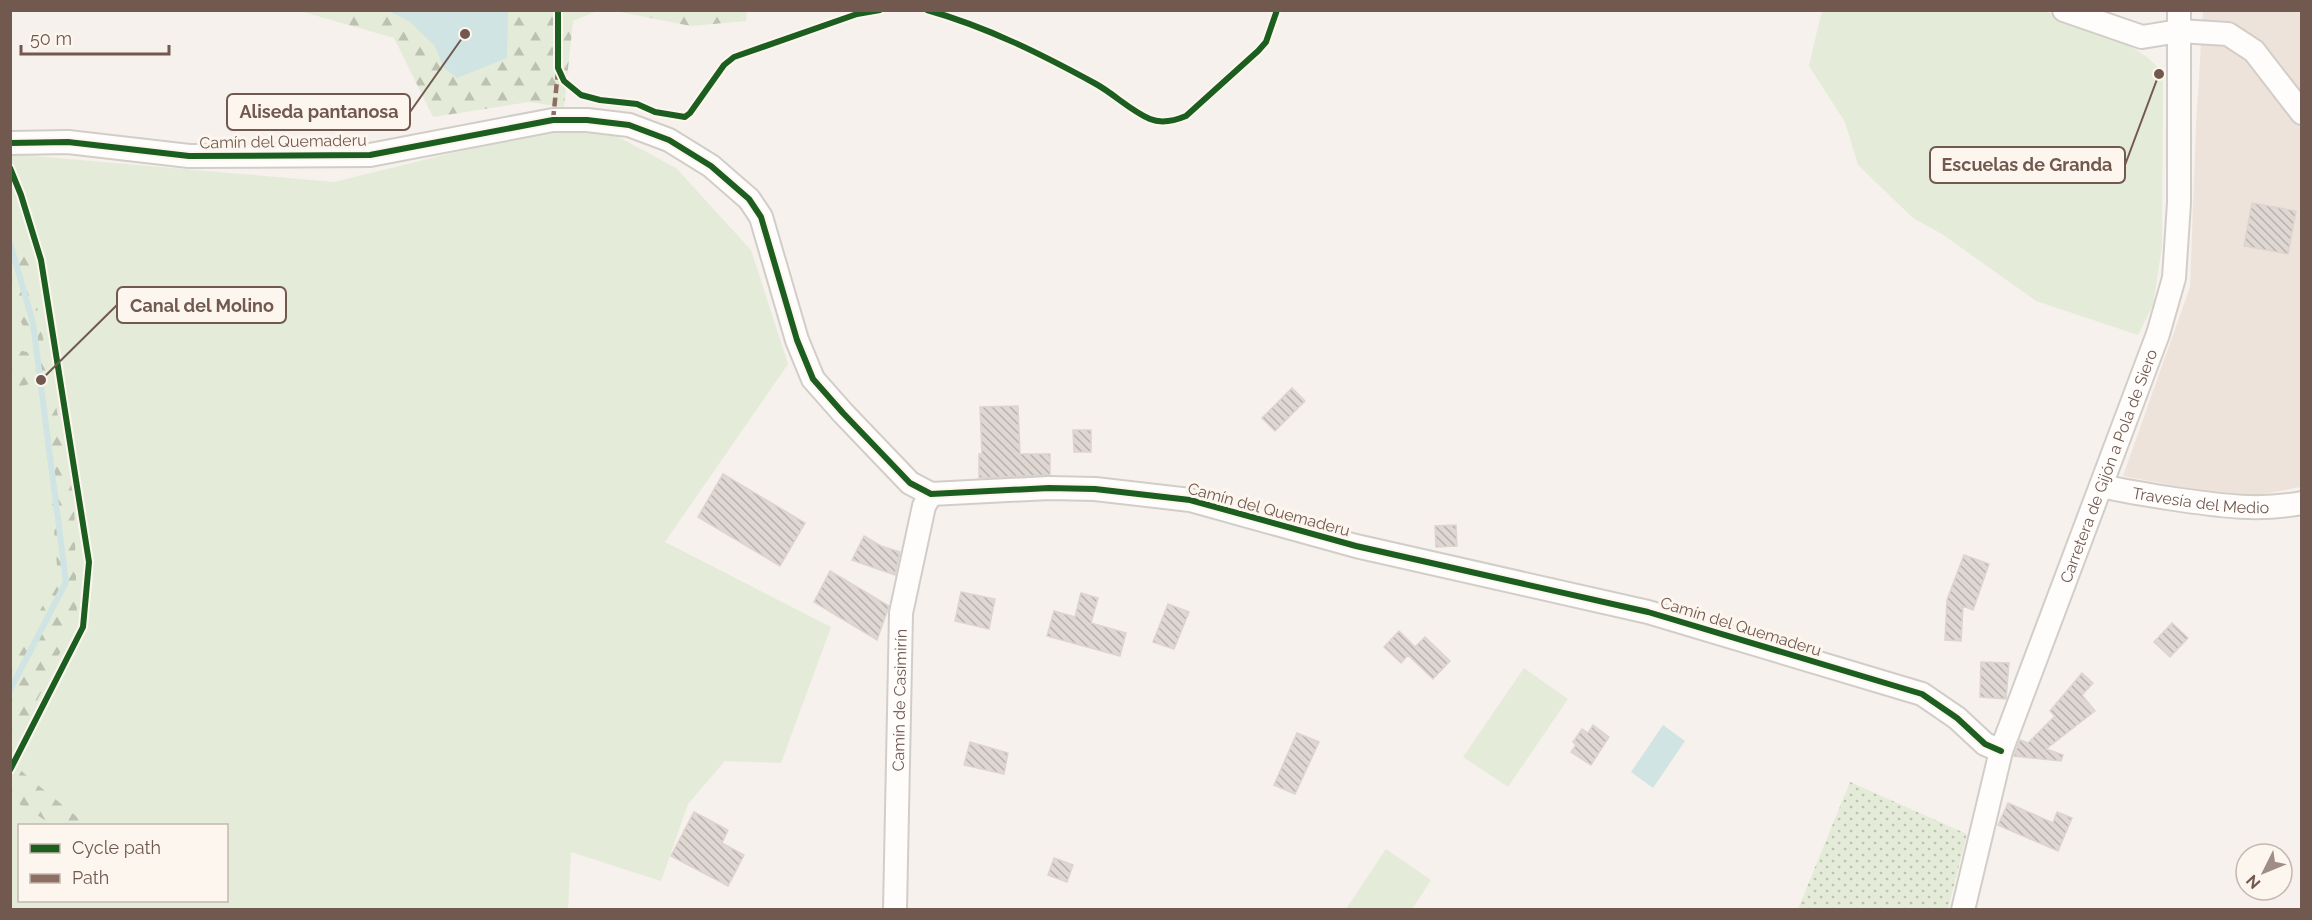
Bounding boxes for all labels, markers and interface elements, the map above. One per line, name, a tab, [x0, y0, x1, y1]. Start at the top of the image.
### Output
scale bar	[21, 18, 170, 56]
text: 50 m	[30, 28, 72, 49]
callout: Aliseda pantanosa	[227, 94, 410, 130]
text: Aliseda pantanosa	[239, 101, 399, 122]
street label: Camín del Quemaderu	[199, 131, 367, 152]
callout: Escuelas de Granda	[1930, 147, 2125, 183]
text: Escuelas de Granda	[1942, 154, 2112, 175]
callout: Canal del Molino	[117, 287, 286, 323]
text: Canal del Molino	[130, 295, 274, 316]
street label: Carretera de Gijón a Pola de Siero	[2056, 347, 2161, 586]
street label: Camín del Quemaderu	[1186, 479, 1352, 540]
street label: Travesía del Medio	[2131, 483, 2269, 517]
street label: Camín del Quemaderu	[1658, 593, 1824, 660]
street label: Camín de Casimirín	[889, 629, 911, 771]
legend	[18, 824, 228, 902]
text: Cycle path	[72, 837, 161, 858]
north arrow	[2234, 842, 2294, 902]
text: Path	[72, 867, 109, 888]
text: N	[2242, 871, 2265, 893]

